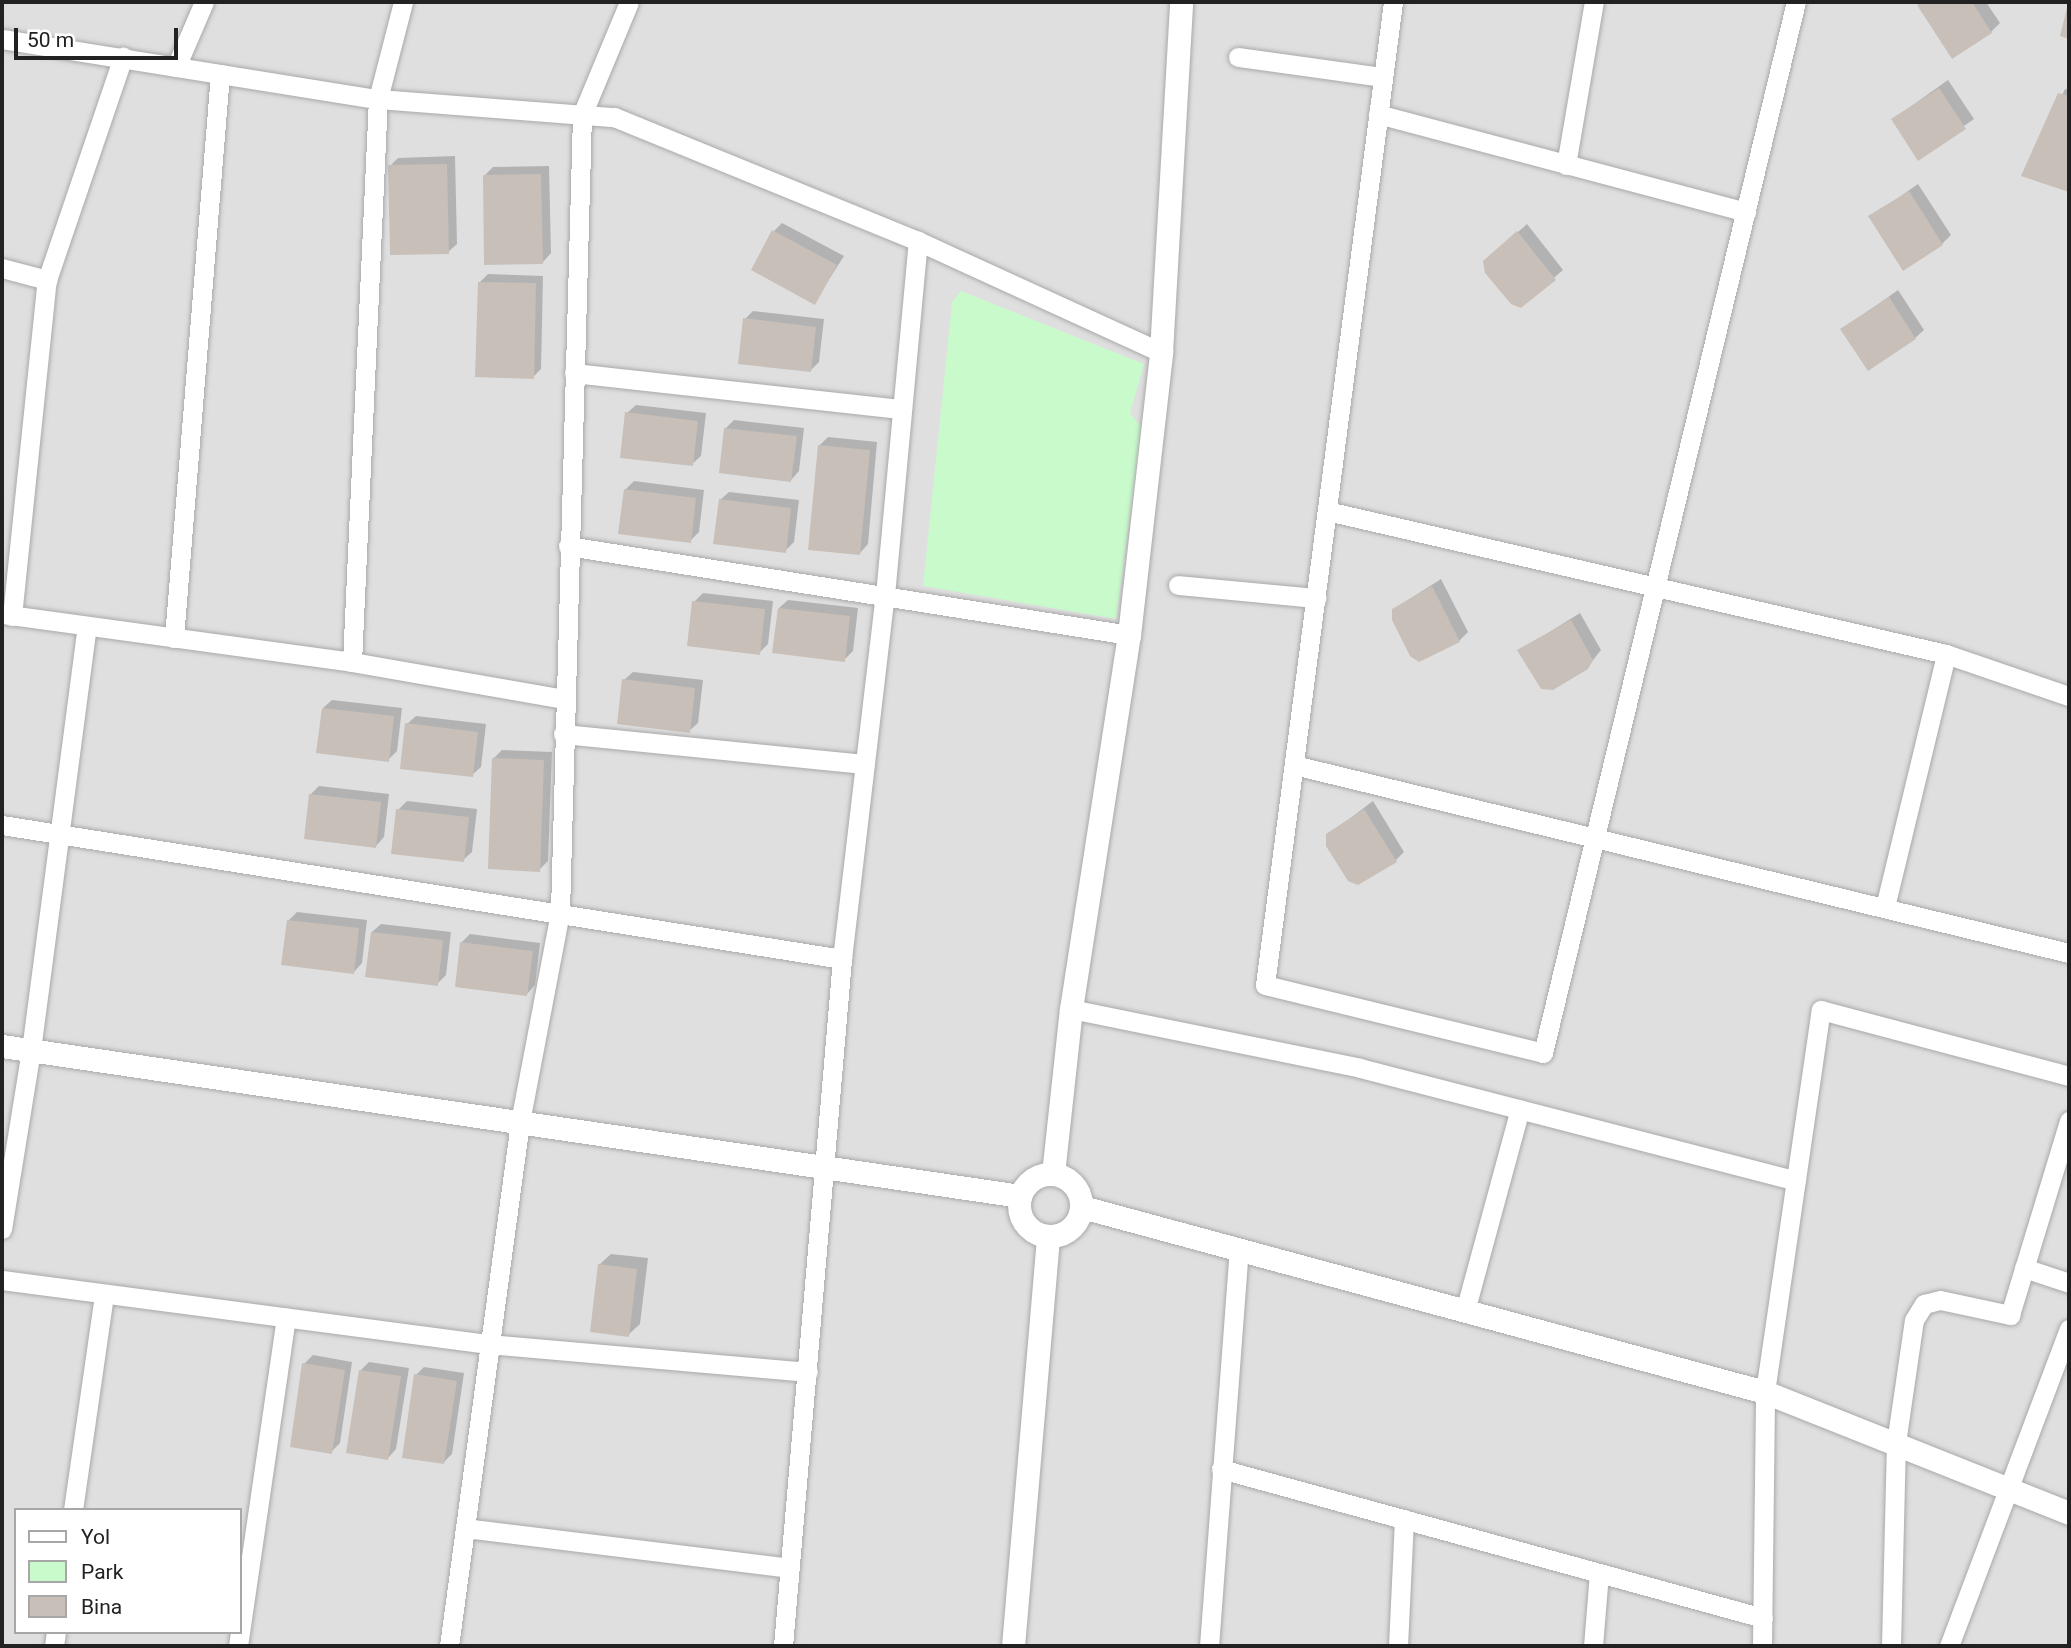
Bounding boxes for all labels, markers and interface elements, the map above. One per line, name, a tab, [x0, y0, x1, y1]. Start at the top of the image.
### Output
scale bar	[18, 14, 182, 58]
text: 50 m	[27, 28, 74, 52]
legend	[14, 1508, 242, 1634]
text: Yol	[81, 1525, 110, 1549]
text: Park	[81, 1560, 123, 1584]
text: Bina	[81, 1595, 122, 1619]

